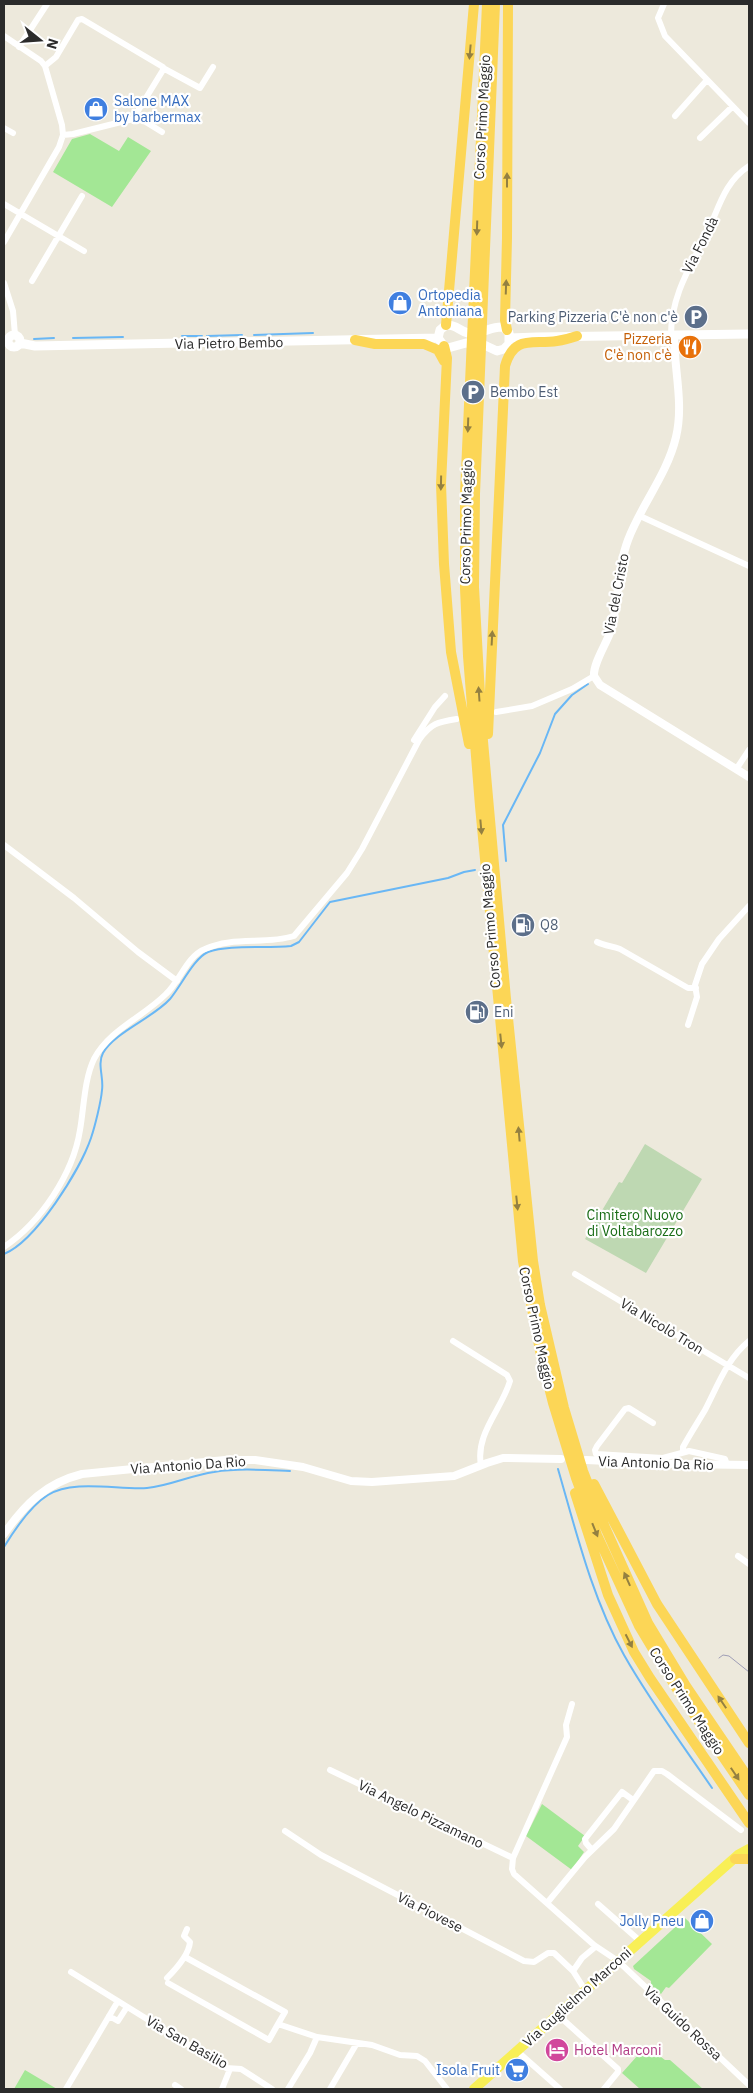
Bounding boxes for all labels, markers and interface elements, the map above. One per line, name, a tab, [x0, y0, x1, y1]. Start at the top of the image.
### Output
north arrow	[15, 15, 65, 65]
text: N	[42, 36, 63, 51]
one-way arrow	[465, 45, 473, 61]
street label: Corso Primo Maggio	[470, 54, 494, 180]
place label: Salone MAX by barbermax	[114, 92, 201, 126]
shop icon: Salone MAX by barbermax	[83, 96, 109, 122]
one-way arrow	[503, 171, 511, 187]
street label: Via Fondà	[678, 213, 722, 277]
one-way arrow	[473, 220, 481, 236]
one-way arrow	[502, 279, 510, 295]
place label: Ortopedia Antoniana	[418, 286, 483, 320]
shop icon: Ortopedia Antoniana	[387, 290, 413, 316]
parking icon: Parking Pizzeria C'è non c'è	[683, 304, 709, 330]
place label: Parking Pizzeria C'è non c'è	[508, 308, 678, 326]
place label: Pizzeria C'è non c'è	[604, 330, 673, 364]
street label: Via Pietro Bembo	[175, 333, 284, 353]
restaurant icon: Pizzeria C'è non c'è	[677, 334, 703, 360]
parking icon: Bembo Est	[460, 379, 486, 405]
place label: Bembo Est	[490, 383, 558, 401]
one-way arrow	[464, 418, 472, 434]
street label: Corso Primo Maggio	[456, 459, 476, 585]
one-way arrow	[437, 476, 445, 492]
street label: Via del Cristo	[599, 552, 633, 636]
one-way arrow	[489, 630, 497, 646]
one-way arrow	[475, 686, 483, 702]
one-way arrow	[478, 819, 486, 835]
street label: Corso Primo Maggio	[476, 863, 504, 989]
fuel station icon: Q8	[510, 912, 536, 938]
place label: Q8	[540, 916, 558, 934]
fuel station icon: Eni	[464, 999, 490, 1025]
place label: Eni	[494, 1003, 514, 1021]
one-way arrow	[497, 1033, 505, 1049]
one-way arrow	[515, 1126, 523, 1142]
one-way arrow	[513, 1195, 521, 1211]
park label: Cimitero Nuovo di Voltabarozzo	[587, 1206, 684, 1240]
street label: Corso Primo Maggio	[515, 1265, 559, 1391]
street label: Via Nicolò Tron	[617, 1294, 707, 1358]
street label: Via Antonio Da Rio	[130, 1452, 246, 1478]
street label: Via Antonio Da Rio	[598, 1452, 714, 1474]
one-way arrow	[592, 1523, 600, 1537]
one-way arrow	[623, 1572, 631, 1586]
one-way arrow	[625, 1634, 633, 1648]
street label: Corso Primo Maggio	[645, 1644, 729, 1758]
one-way arrow	[717, 1695, 727, 1709]
one-way arrow	[730, 1768, 740, 1781]
street label: Via Angelo Pizzamano	[355, 1776, 487, 1852]
street label: Via Piovese	[394, 1888, 466, 1936]
shop icon: Jolly Pneu	[689, 1908, 715, 1934]
place label: Jolly Pneu	[619, 1912, 684, 1930]
street label: Via Guglielmo Marconi	[519, 1943, 635, 2051]
street label: Via Guido Rossa	[640, 1982, 726, 2064]
street label: Via San Basilio	[143, 2011, 231, 2073]
hotel icon: Hotel Marconi	[544, 2037, 570, 2063]
place label: Hotel Marconi	[574, 2041, 662, 2059]
supermarket icon: Isola Fruit	[504, 2057, 530, 2083]
place label: Isola Fruit	[436, 2061, 500, 2079]

